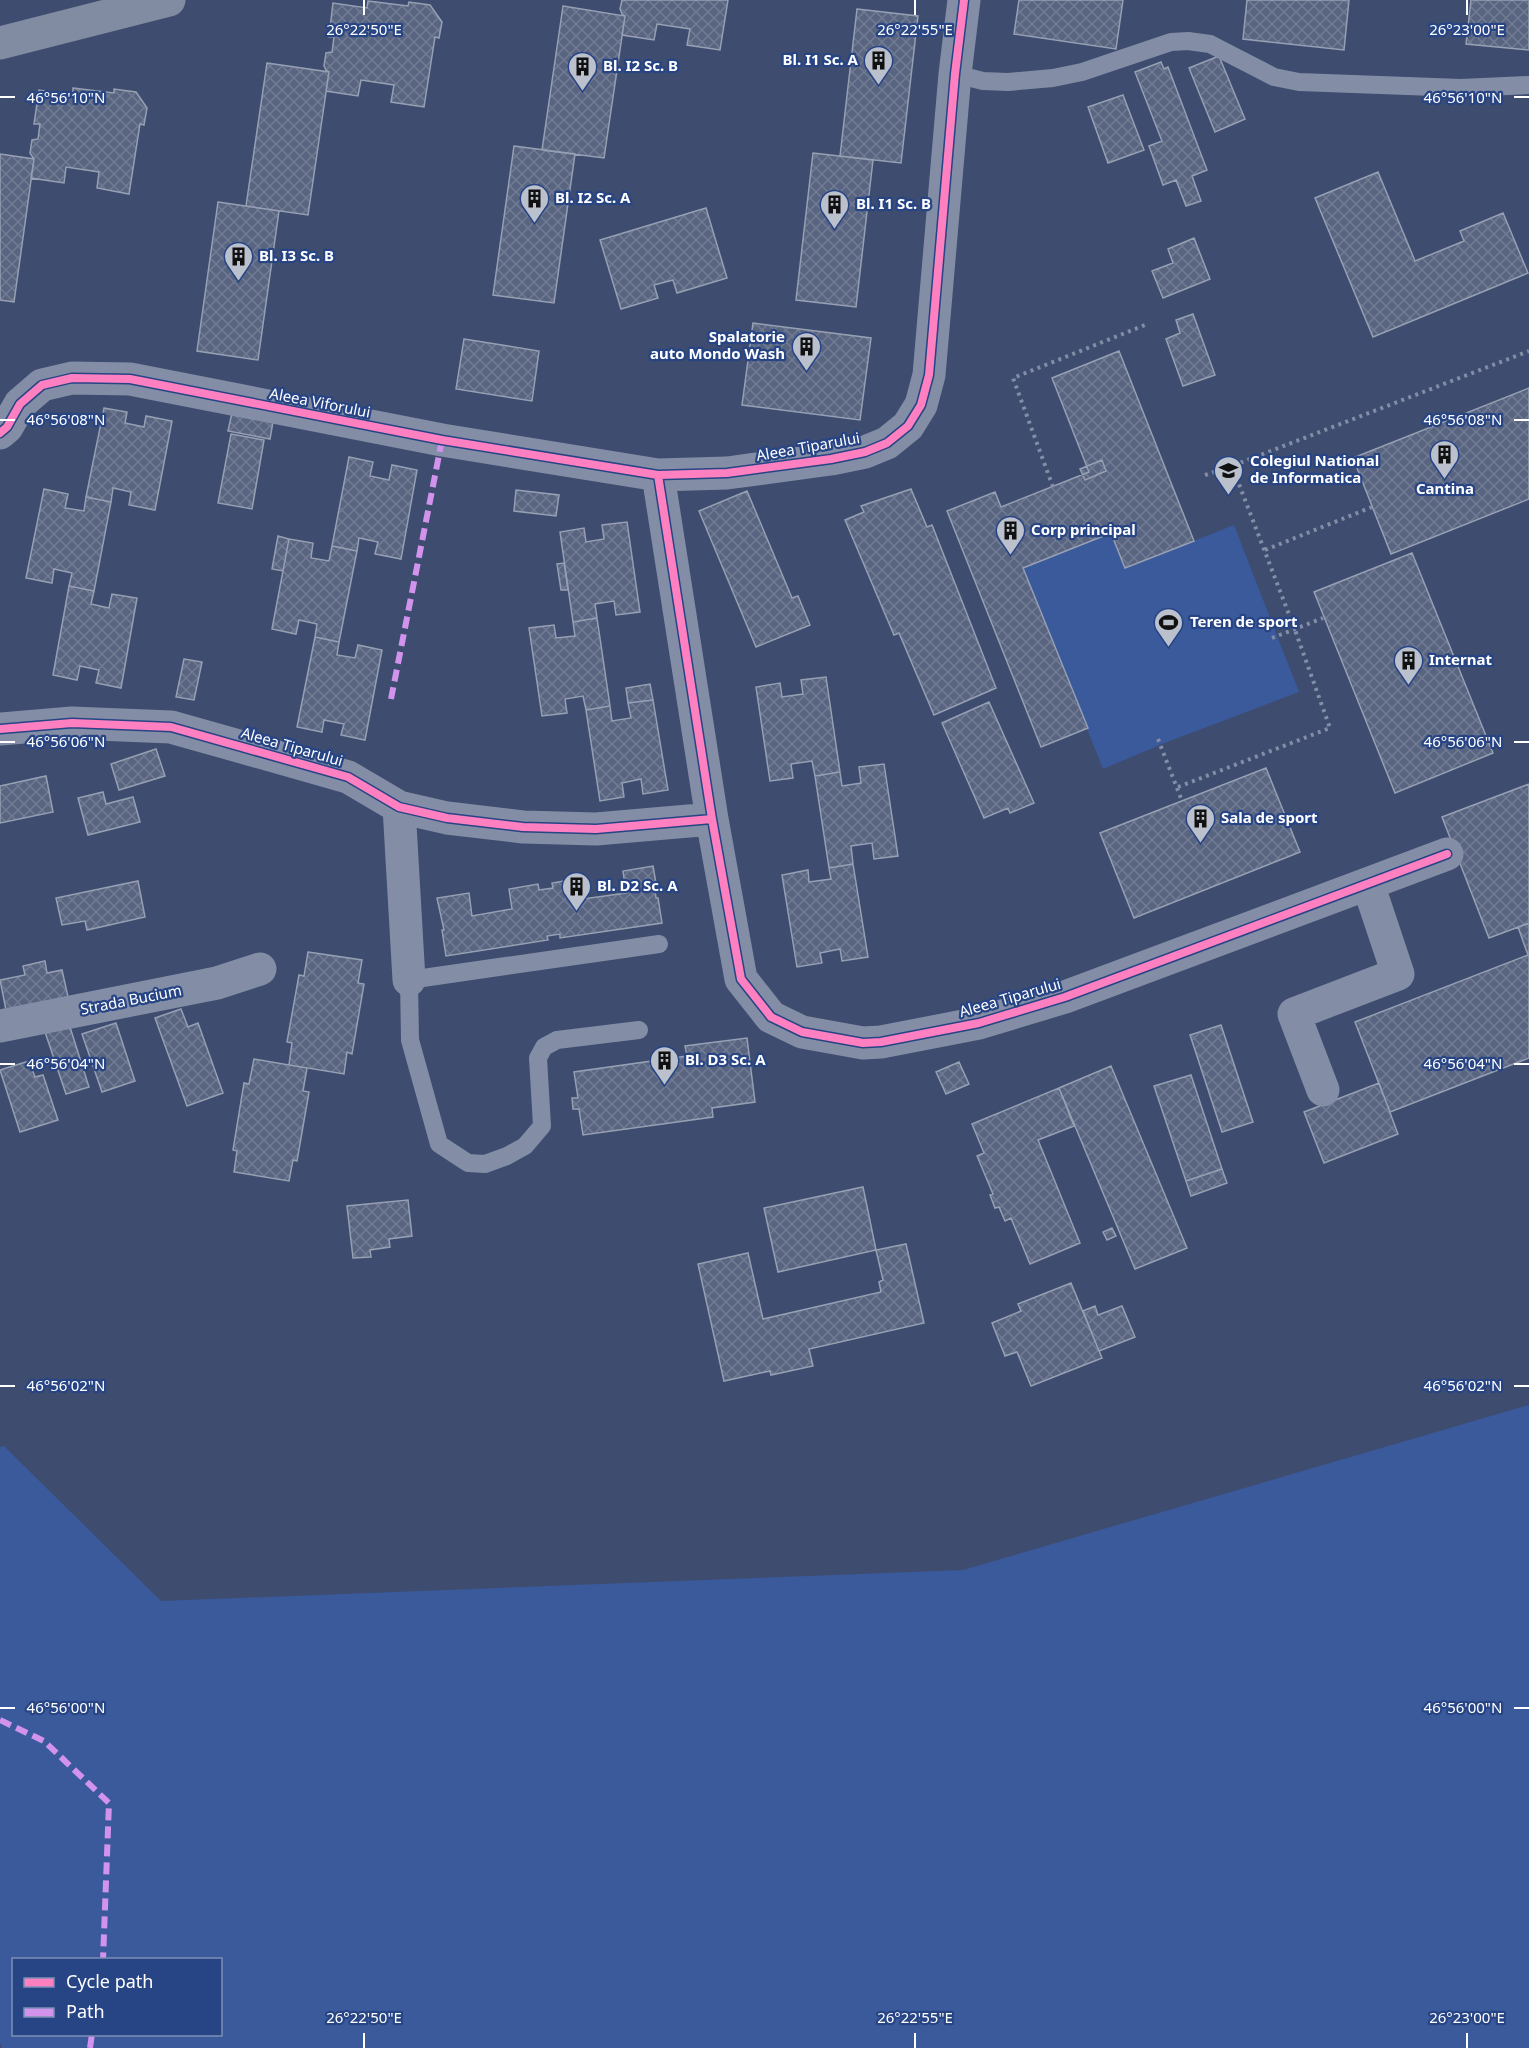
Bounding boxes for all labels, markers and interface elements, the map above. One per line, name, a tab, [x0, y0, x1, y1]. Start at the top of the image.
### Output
text: 26°22'50"E	[326, 19, 402, 39]
text: 26°22'55"E	[877, 19, 953, 39]
text: 26°23'00"E	[1429, 19, 1505, 39]
building icon: Bl. I1 Sc. A	[863, 44, 895, 86]
place label: Bl. I1 Sc. A	[783, 49, 859, 69]
building icon: Bl. I2 Sc. B	[566, 50, 598, 92]
place label: Bl. I2 Sc. B	[603, 55, 678, 75]
text: 46°56'10"N	[27, 87, 105, 107]
text: 46°56'10"N	[1424, 87, 1502, 107]
building icon: Bl. I2 Sc. A	[518, 182, 550, 224]
place label: Bl. I2 Sc. A	[555, 187, 631, 207]
building icon: Bl. I1 Sc. B	[819, 188, 851, 230]
place label: Bl. I1 Sc. B	[856, 193, 931, 213]
building icon: Bl. I3 Sc. B	[222, 240, 254, 282]
place label: Bl. I3 Sc. B	[259, 245, 334, 265]
place label: Spalatorie auto Mondo Wash	[650, 326, 785, 363]
building icon: Spalatorie auto Mondo Wash	[790, 330, 822, 372]
street label: Aleea Viforului	[268, 382, 372, 422]
text: 46°56'08"N	[27, 409, 105, 429]
text: 46°56'08"N	[1424, 409, 1502, 429]
street label: Aleea Tiparului	[754, 427, 861, 465]
building icon: Cantina	[1429, 438, 1461, 480]
place label: Colegiul National de Informatica	[1250, 450, 1379, 487]
school or university icon: Colegiul National de Informatica	[1213, 454, 1245, 496]
place label: Cantina	[1416, 478, 1474, 498]
building icon: Corp principal	[994, 514, 1026, 556]
place label: Corp principal	[1031, 519, 1136, 539]
sports icon: Teren de sport	[1153, 606, 1185, 648]
place label: Teren de sport	[1190, 611, 1298, 631]
building icon: Internat	[1392, 644, 1424, 686]
place label: Internat	[1429, 649, 1492, 669]
street label: Aleea Tiparului	[239, 722, 346, 770]
text: 46°56'06"N	[27, 731, 105, 751]
text: 46°56'06"N	[1424, 731, 1502, 751]
building icon: Sala de sport	[1184, 802, 1216, 844]
place label: Sala de sport	[1221, 807, 1318, 827]
building icon: Bl. D2 Sc. A	[560, 870, 592, 912]
place label: Bl. D2 Sc. A	[597, 875, 678, 895]
street label: Aleea Tiparului	[956, 973, 1063, 1021]
street label: Strada Bucium	[78, 979, 183, 1019]
building icon: Bl. D3 Sc. A	[648, 1044, 680, 1086]
place label: Bl. D3 Sc. A	[685, 1049, 766, 1069]
text: 46°56'04"N	[27, 1053, 105, 1073]
text: 46°56'04"N	[1424, 1053, 1502, 1073]
text: 46°56'02"N	[27, 1375, 105, 1395]
text: 46°56'02"N	[1424, 1375, 1502, 1395]
text: 46°56'00"N	[27, 1697, 105, 1717]
text: 46°56'00"N	[1424, 1697, 1502, 1717]
legend	[12, 1958, 222, 2036]
text: Cycle path	[66, 1969, 153, 1993]
text: Path	[66, 1999, 105, 2023]
text: 26°22'50"E	[326, 2007, 402, 2027]
text: 26°22'55"E	[877, 2007, 953, 2027]
text: 26°23'00"E	[1429, 2007, 1505, 2027]

